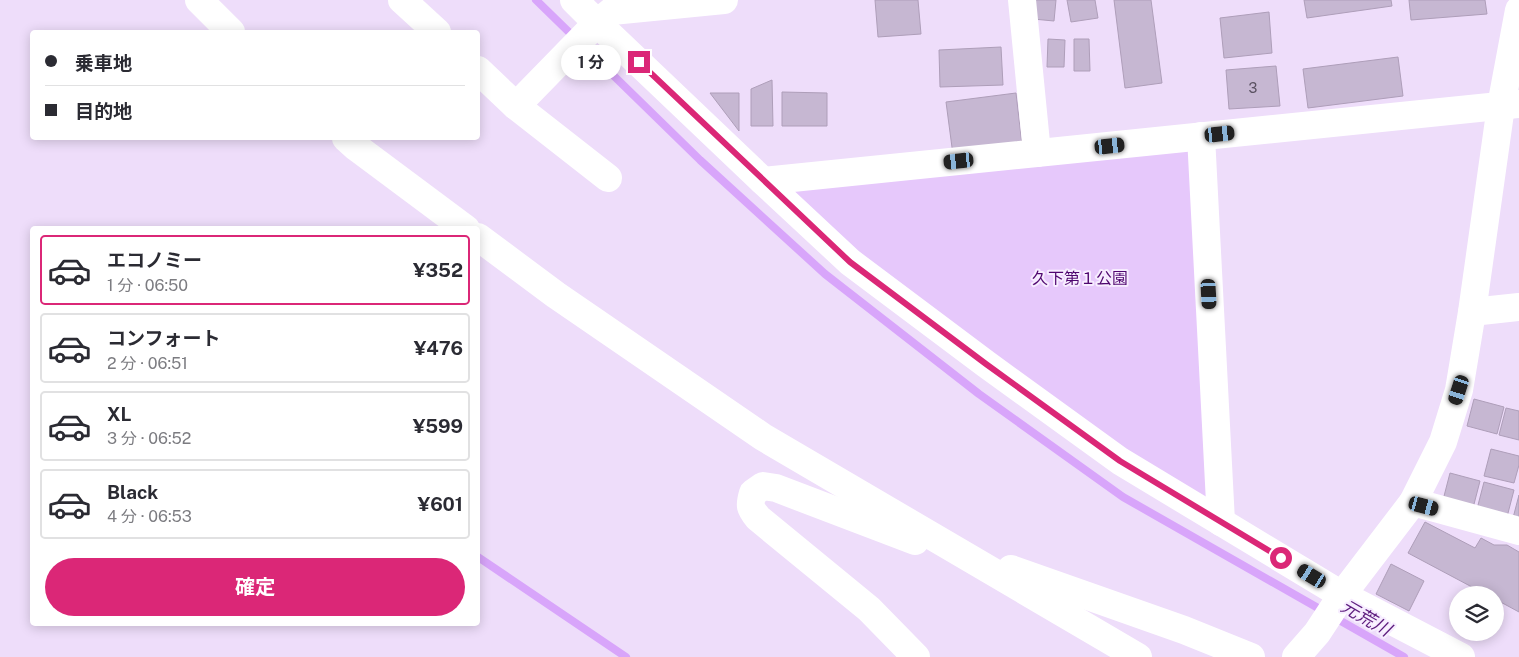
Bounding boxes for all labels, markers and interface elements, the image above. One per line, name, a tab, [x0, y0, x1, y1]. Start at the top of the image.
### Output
callout: 1 分	[562, 44, 622, 80]
route end	[628, 51, 650, 73]
text: 乗車地	[75, 52, 132, 74]
text: 1 分	[578, 53, 604, 72]
house number: 3	[1249, 80, 1258, 96]
text: 目的地	[75, 100, 132, 122]
car	[1204, 125, 1235, 143]
car	[1094, 137, 1125, 155]
car	[943, 152, 974, 170]
icon: car	[47, 248, 92, 293]
text: エコノミー	[107, 249, 202, 271]
text: ¥352	[413, 259, 463, 281]
park label: 久下第１公園	[1032, 269, 1128, 288]
text: 1 分 · 06:50	[107, 276, 188, 295]
car	[1200, 279, 1217, 309]
icon: car	[47, 326, 92, 371]
text: コンフォート	[107, 327, 220, 349]
text: ¥476	[414, 337, 463, 359]
text: 2 分 · 06:51	[107, 354, 188, 373]
car	[1447, 373, 1470, 407]
text: XL	[107, 403, 132, 425]
icon: car	[47, 404, 92, 449]
text: ¥599	[413, 415, 463, 437]
text: 3 分 · 06:52	[107, 429, 191, 448]
text: Black	[107, 481, 158, 503]
icon: car	[47, 482, 92, 527]
text: ¥601	[418, 493, 463, 515]
car	[1407, 495, 1440, 517]
text: 4 分 · 06:53	[107, 507, 192, 526]
route start	[1270, 547, 1292, 569]
button: 確定	[45, 558, 465, 616]
car	[1295, 562, 1328, 590]
map controls	[1449, 586, 1504, 641]
button: layers	[1449, 586, 1504, 641]
water label: 元荒川	[1338, 595, 1397, 641]

